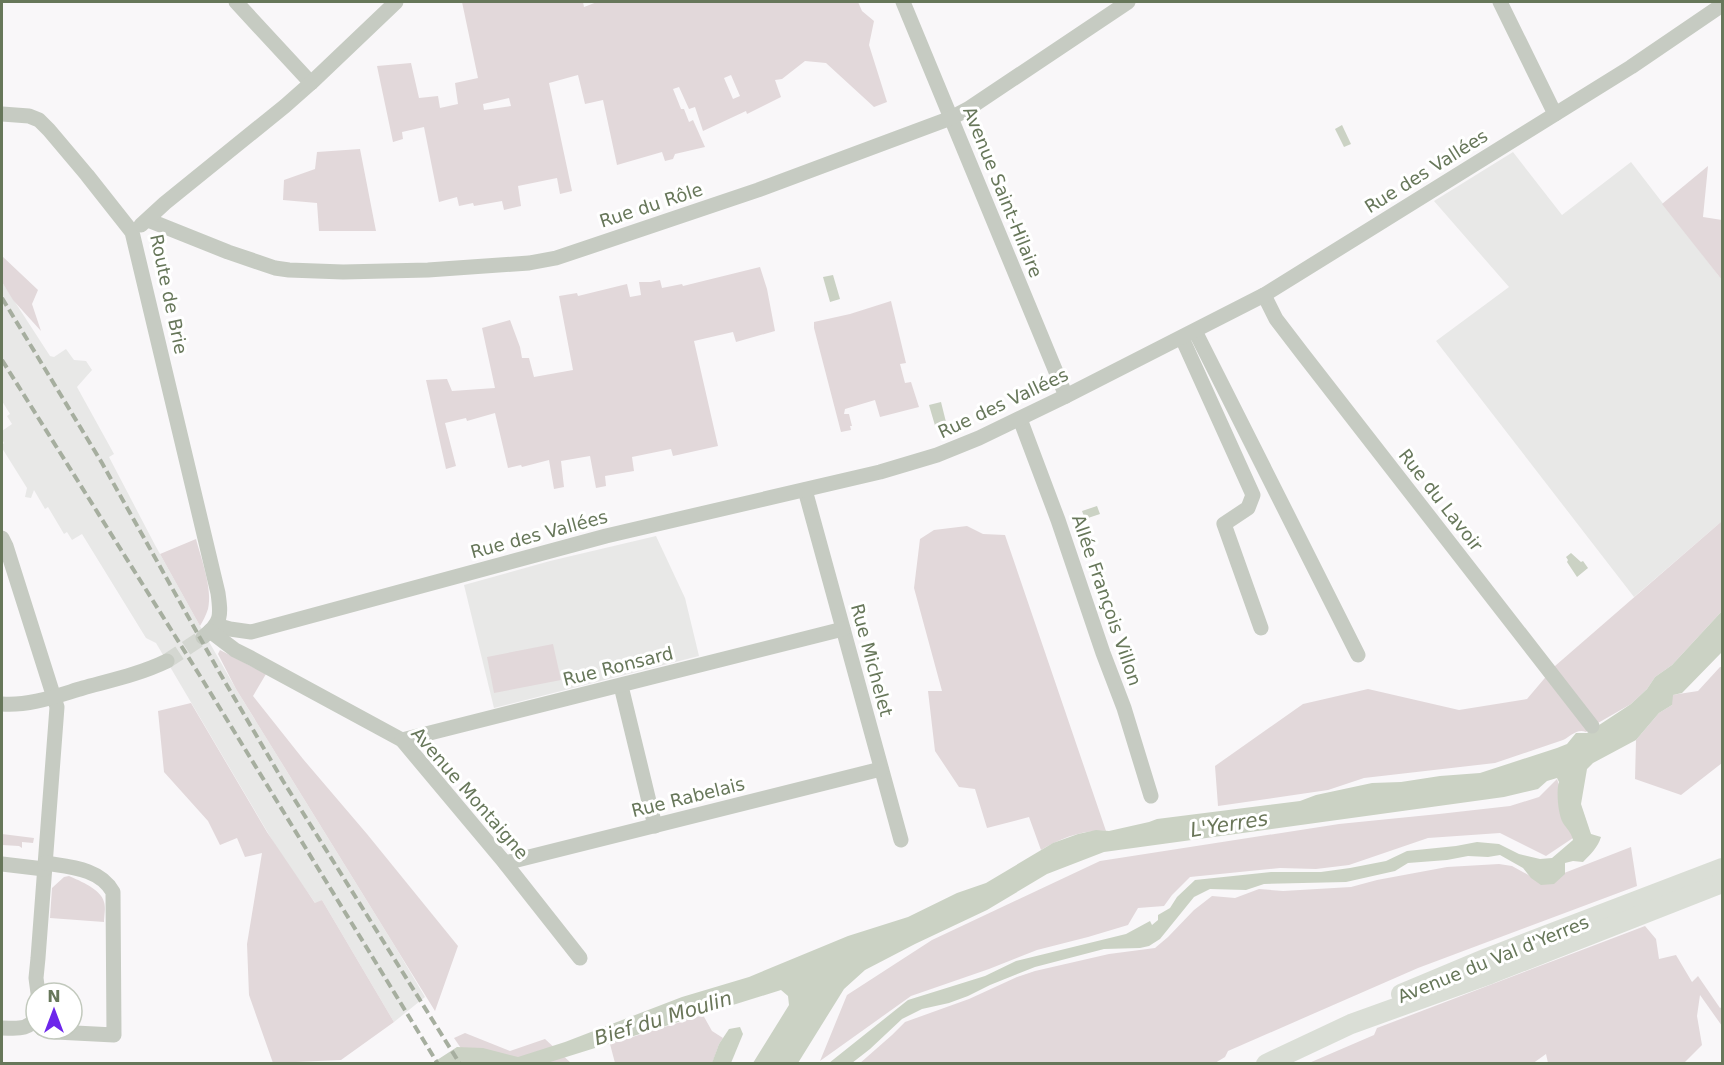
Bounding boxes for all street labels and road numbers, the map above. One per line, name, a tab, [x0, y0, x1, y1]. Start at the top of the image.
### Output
street label: Avenue Saint-Hilaire	[959, 103, 1047, 281]
street label: Rue des Vallées	[1361, 125, 1491, 217]
street label: Rue du Rôle	[597, 178, 705, 232]
street label: Route de Brie	[146, 232, 192, 356]
street label: Rue des Vallées	[935, 364, 1071, 442]
street label: Rue du Lavoir	[1395, 445, 1488, 556]
street label: Rue des Vallées	[468, 506, 610, 562]
street label: Allée François Villon	[1068, 512, 1146, 688]
street label: Rue Michelet	[847, 601, 897, 719]
street label: Rue Ronsard	[561, 642, 675, 690]
street label: Avenue Montaigne	[407, 723, 533, 863]
street label: Rue Rabelais	[629, 773, 747, 821]
street label: Avenue du Val d'Yerres	[1394, 911, 1592, 1007]

